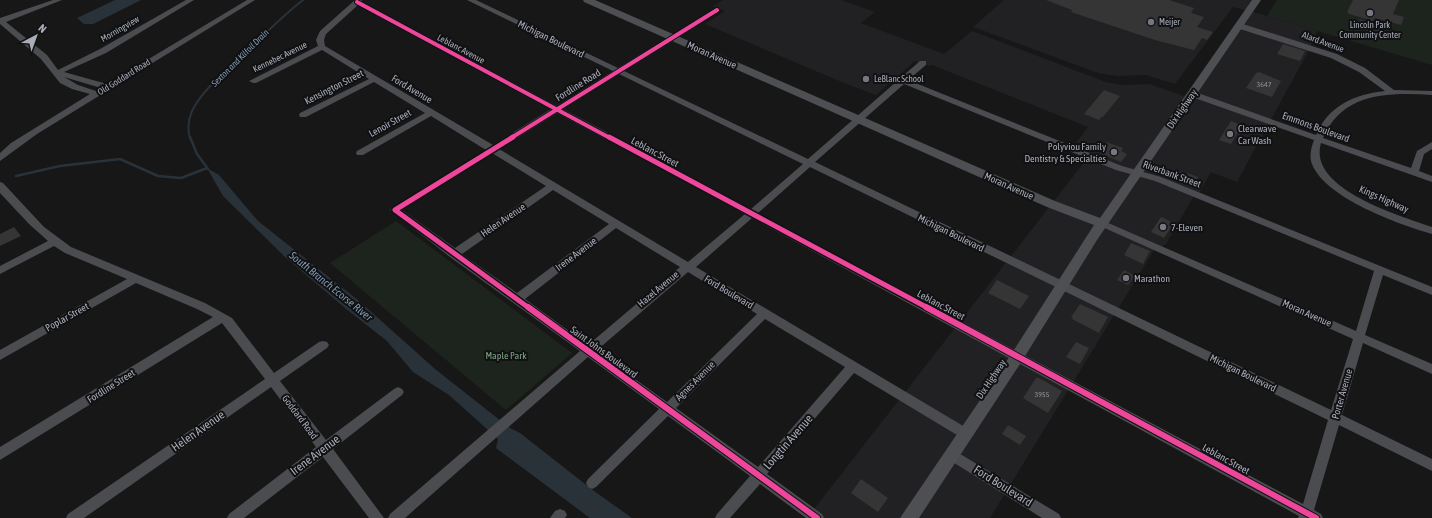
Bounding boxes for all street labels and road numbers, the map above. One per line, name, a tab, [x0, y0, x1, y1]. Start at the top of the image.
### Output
street label: Morningview	[99, 14, 142, 44]
street label: Michigan Boulevard	[516, 18, 586, 60]
street label: Alard Avenue	[1301, 30, 1345, 54]
street label: Leblanc Avenue	[436, 32, 486, 66]
street label: Moran Avenue	[686, 39, 739, 71]
street label: Kennebec Avenue	[251, 40, 309, 74]
street label: Old Goddard Road	[96, 57, 152, 97]
street label: Kensington Street	[303, 67, 365, 107]
street label: Fordline Road	[553, 67, 603, 103]
street label: Ford Avenue	[390, 73, 435, 106]
street label: Dix Highway	[1165, 87, 1199, 131]
street label: Lenoir Street	[367, 107, 413, 139]
street label: Emmons Boulevard	[1281, 110, 1351, 144]
street label: Leblanc Street	[629, 135, 681, 169]
street label: Riverbank Street	[1142, 158, 1203, 190]
street label: Moran Avenue	[983, 170, 1036, 202]
street label: Kings Highway	[1357, 183, 1411, 215]
street label: Helen Avenue	[479, 201, 528, 239]
street label: Michigan Boulevard	[916, 212, 986, 254]
street label: Irene Avenue	[553, 235, 599, 273]
street label: Hazel Avenue	[635, 268, 681, 309]
street label: Ford Boulevard	[703, 273, 756, 311]
street label: Leblanc Street	[915, 288, 967, 322]
street label: Moran Avenue	[1281, 297, 1334, 329]
street label: Poplar Street	[43, 301, 91, 333]
street label: Saint Johns Boulevard	[568, 324, 640, 380]
street label: Michigan Boulevard	[1208, 352, 1278, 394]
street label: Dix Highway	[974, 357, 1008, 401]
street label: Agnes Avenue	[673, 359, 717, 403]
street label: Fordline Street	[85, 367, 137, 405]
street label: Porter Avenue	[1330, 367, 1355, 420]
street label: Goddard Road	[280, 393, 320, 441]
street label: Helen Avenue	[169, 408, 227, 454]
street label: Longtin Avenue	[760, 412, 816, 472]
street label: Irene Avenue	[288, 432, 342, 478]
street label: Leblanc Street	[1200, 442, 1252, 477]
street label: Ford Boulevard	[971, 463, 1035, 509]

